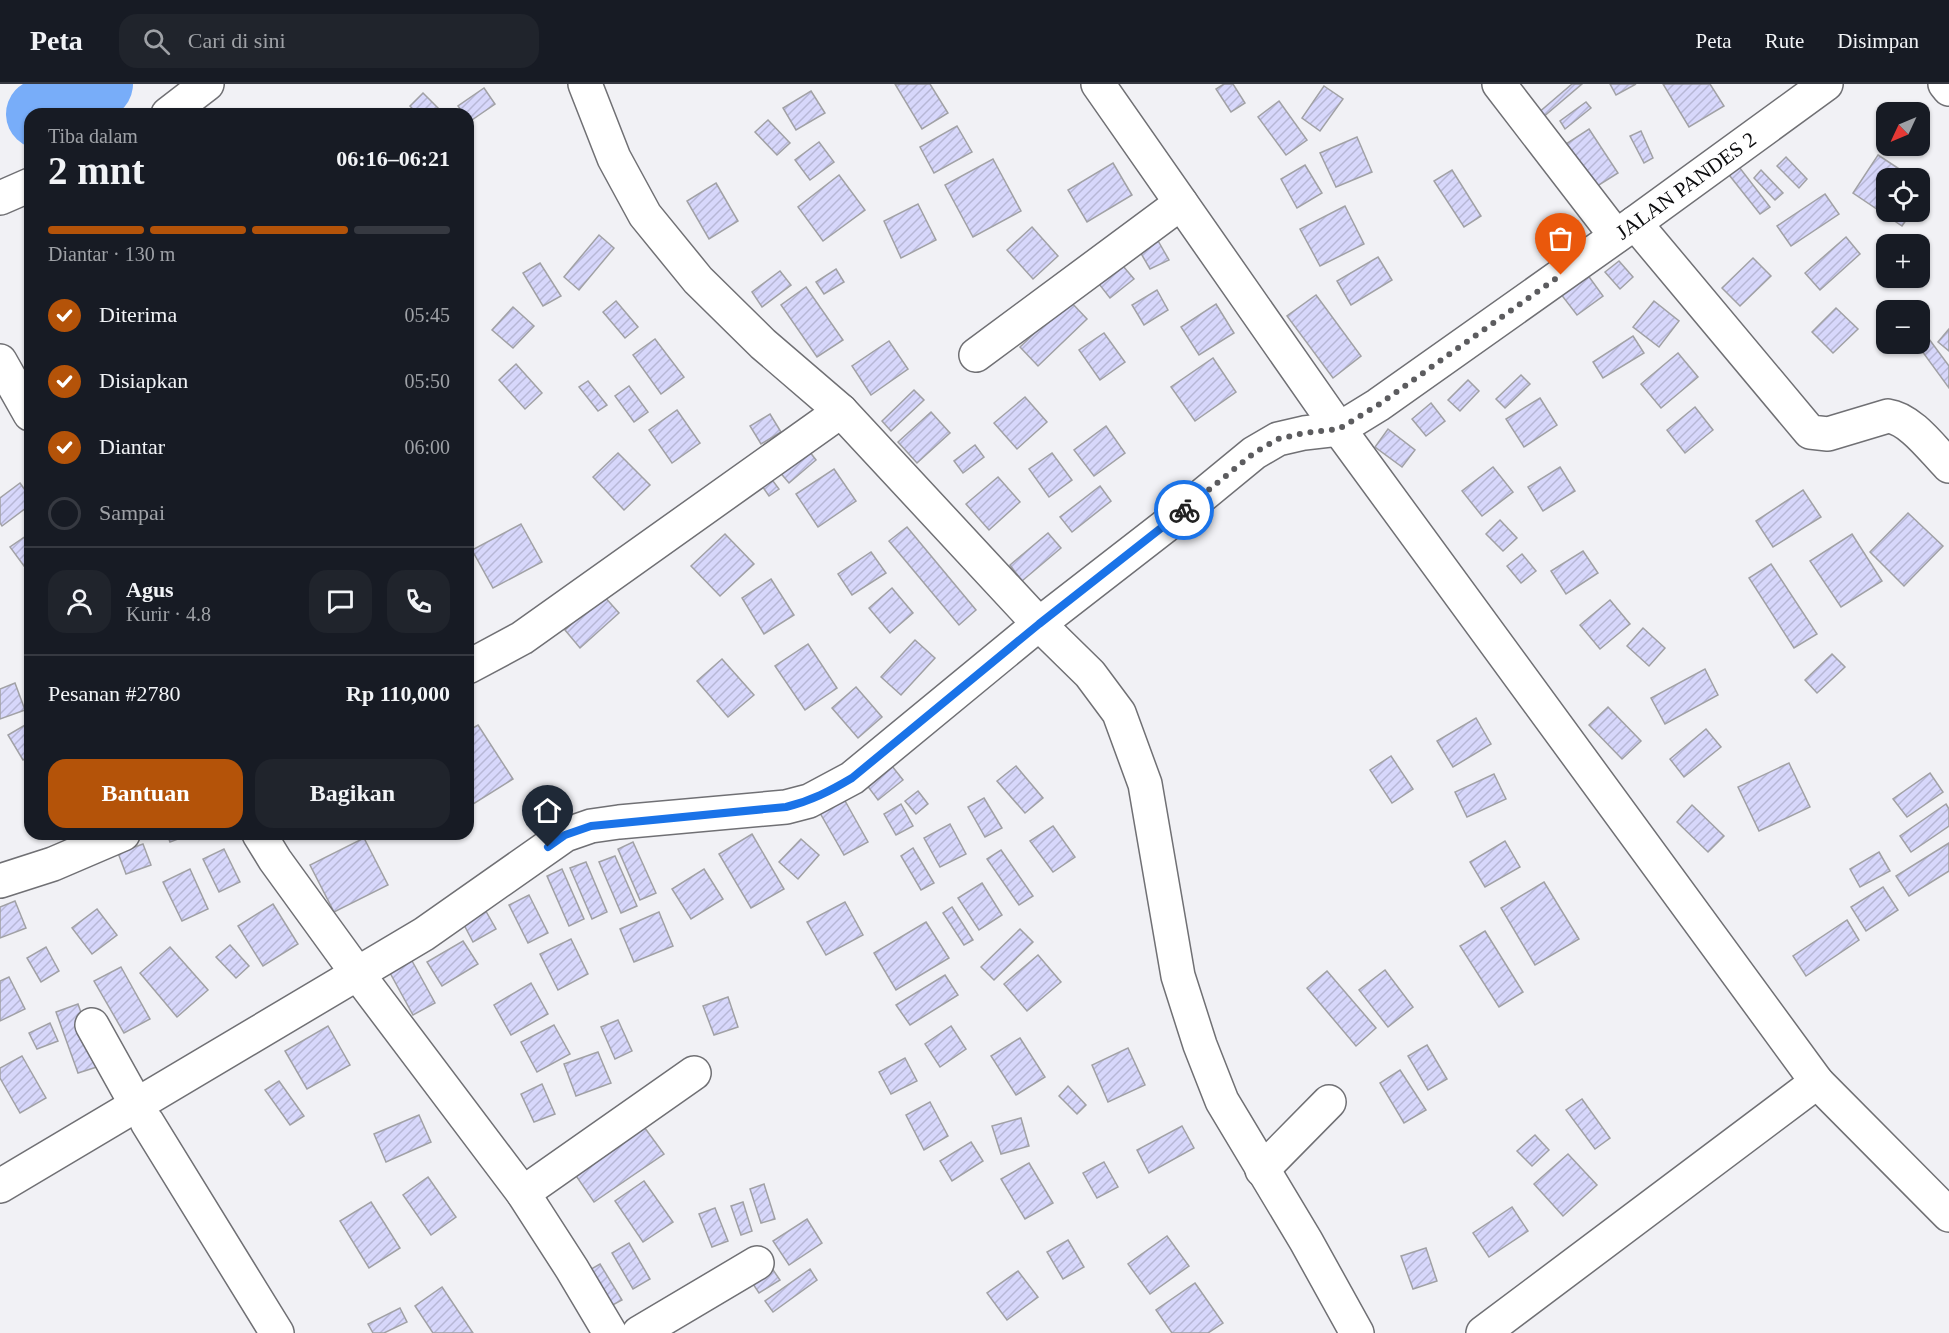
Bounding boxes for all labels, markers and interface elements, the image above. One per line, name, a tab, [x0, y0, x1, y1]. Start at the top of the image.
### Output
search box	[119, 14, 539, 68]
text: Peta	[30, 25, 83, 56]
icon: search	[140, 25, 173, 58]
text: Cari di sini	[188, 28, 286, 53]
text: Peta	[1696, 29, 1732, 53]
text: Rute	[1765, 29, 1804, 53]
text: Disimpan	[1837, 29, 1919, 53]
north arrow	[1876, 102, 1930, 156]
map controls	[1876, 102, 1930, 354]
text: Tiba dalam	[48, 125, 138, 147]
street label: JALAN PANDES 2	[1611, 127, 1761, 245]
text: 06:16–06:21	[336, 146, 450, 171]
text: 2 mnt	[48, 149, 144, 192]
button: locate	[1876, 168, 1930, 222]
pin	[1535, 213, 1586, 275]
icon: bag	[1544, 222, 1577, 255]
button: +	[1876, 234, 1930, 288]
text: Diantar · 130 m	[48, 243, 175, 265]
icon: check	[48, 299, 81, 332]
button: −	[1876, 300, 1930, 354]
text: Diterima	[99, 302, 177, 327]
text: 05:45	[404, 304, 450, 326]
icon: check	[48, 365, 81, 398]
text: Disiapkan	[99, 368, 188, 393]
text: 05:50	[404, 370, 450, 392]
icon: check	[48, 431, 81, 464]
text: Diantar	[99, 434, 165, 459]
text: 06:00	[404, 436, 450, 458]
courier	[1154, 480, 1214, 540]
icon: bike	[1168, 494, 1201, 527]
text: Sampai	[99, 500, 165, 525]
button: person	[48, 570, 111, 633]
button: chat	[309, 570, 372, 633]
button: phone	[387, 570, 450, 633]
text: Agus	[126, 577, 174, 602]
text: Kurir · 4.8	[126, 603, 211, 625]
text: Pesanan #2780	[48, 681, 181, 706]
text: Rp 110,000	[346, 681, 450, 706]
button: Bantuan	[48, 759, 243, 828]
button: Bagikan	[255, 759, 450, 828]
pin	[522, 785, 573, 847]
icon: home	[531, 794, 564, 827]

